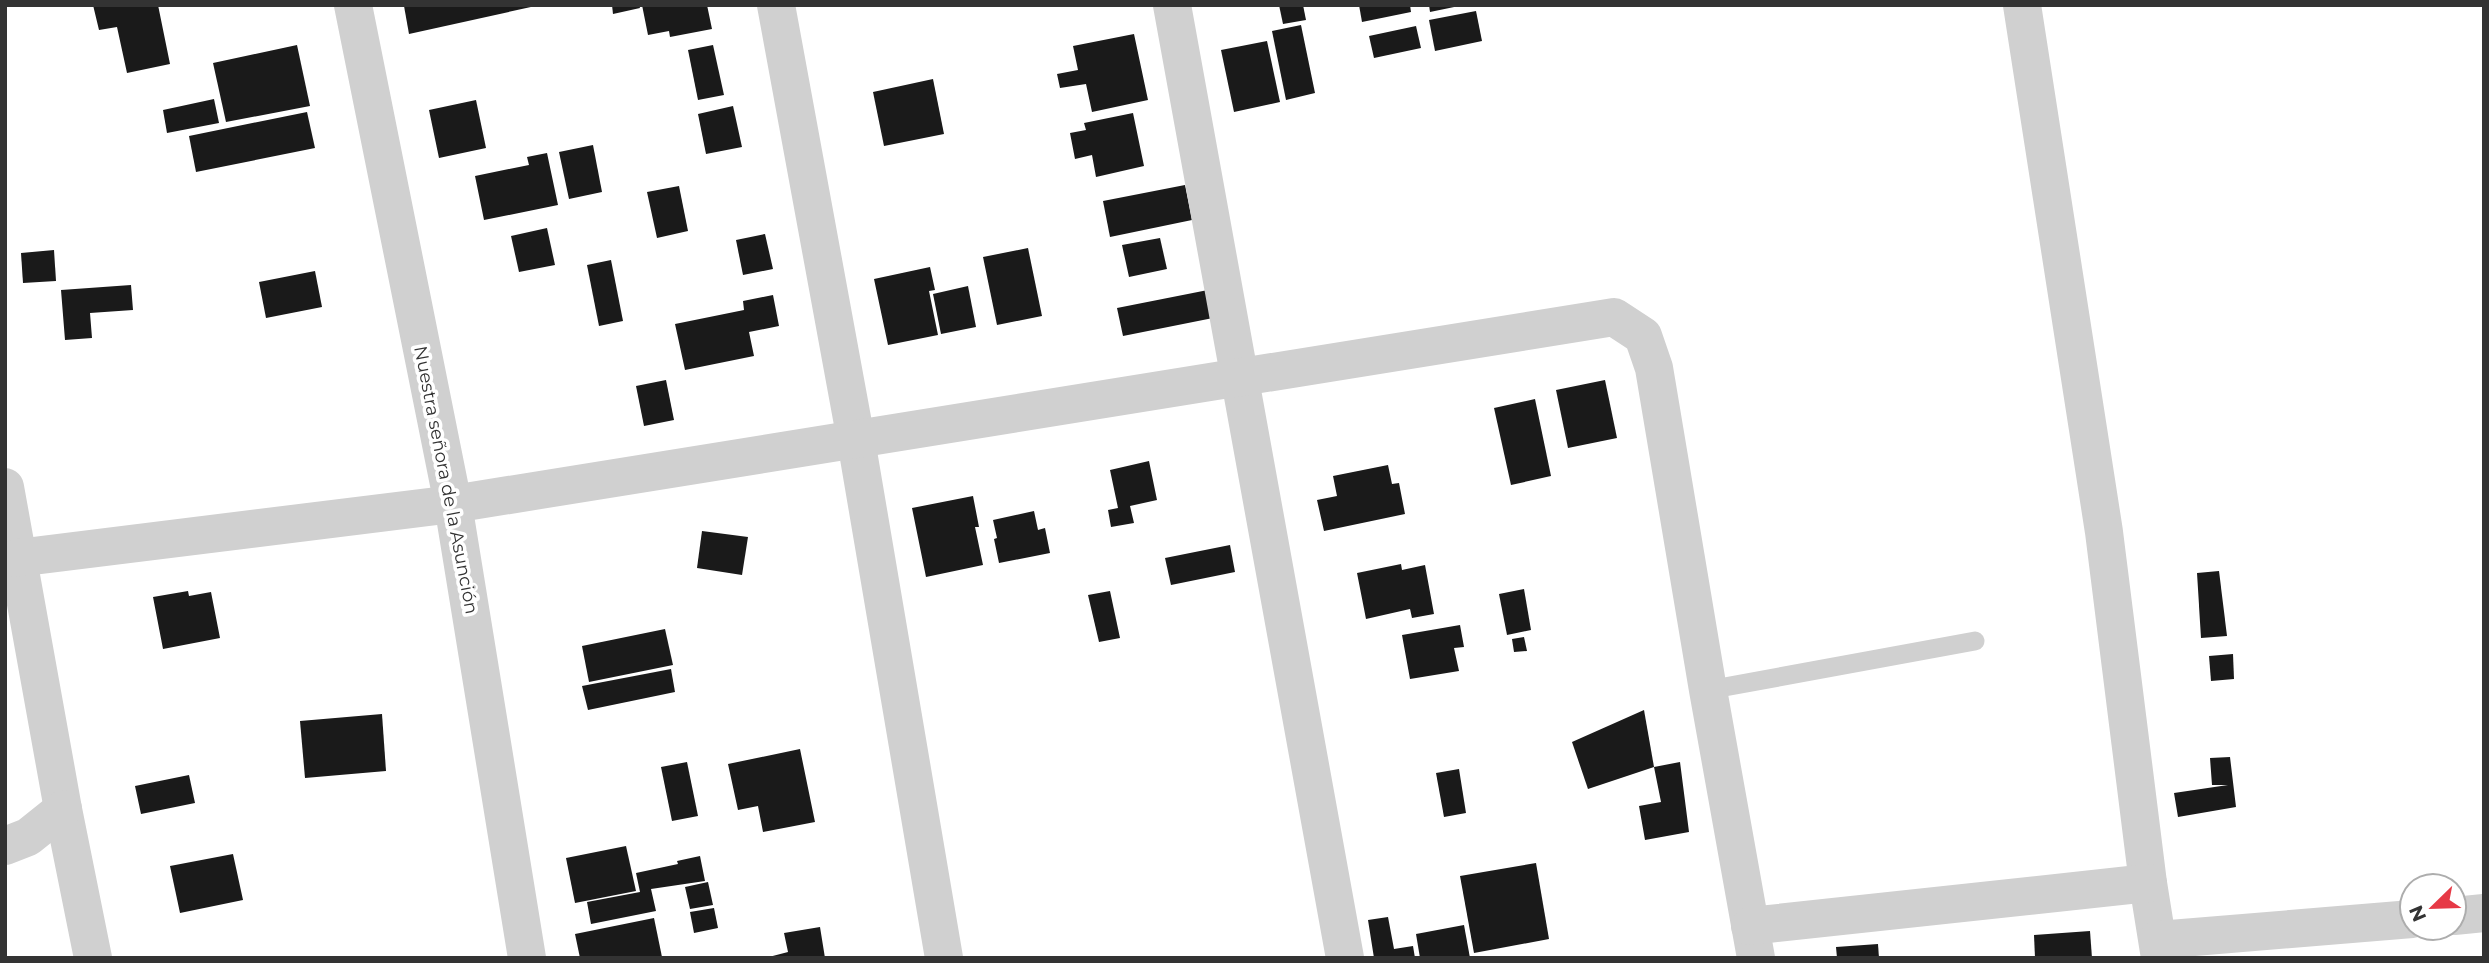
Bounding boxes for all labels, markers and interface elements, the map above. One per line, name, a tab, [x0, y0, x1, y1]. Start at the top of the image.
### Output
street label: Nuestra señora de la Asunción	[409, 344, 483, 616]
north arrow	[2398, 872, 2468, 942]
text: N	[2404, 902, 2431, 925]

